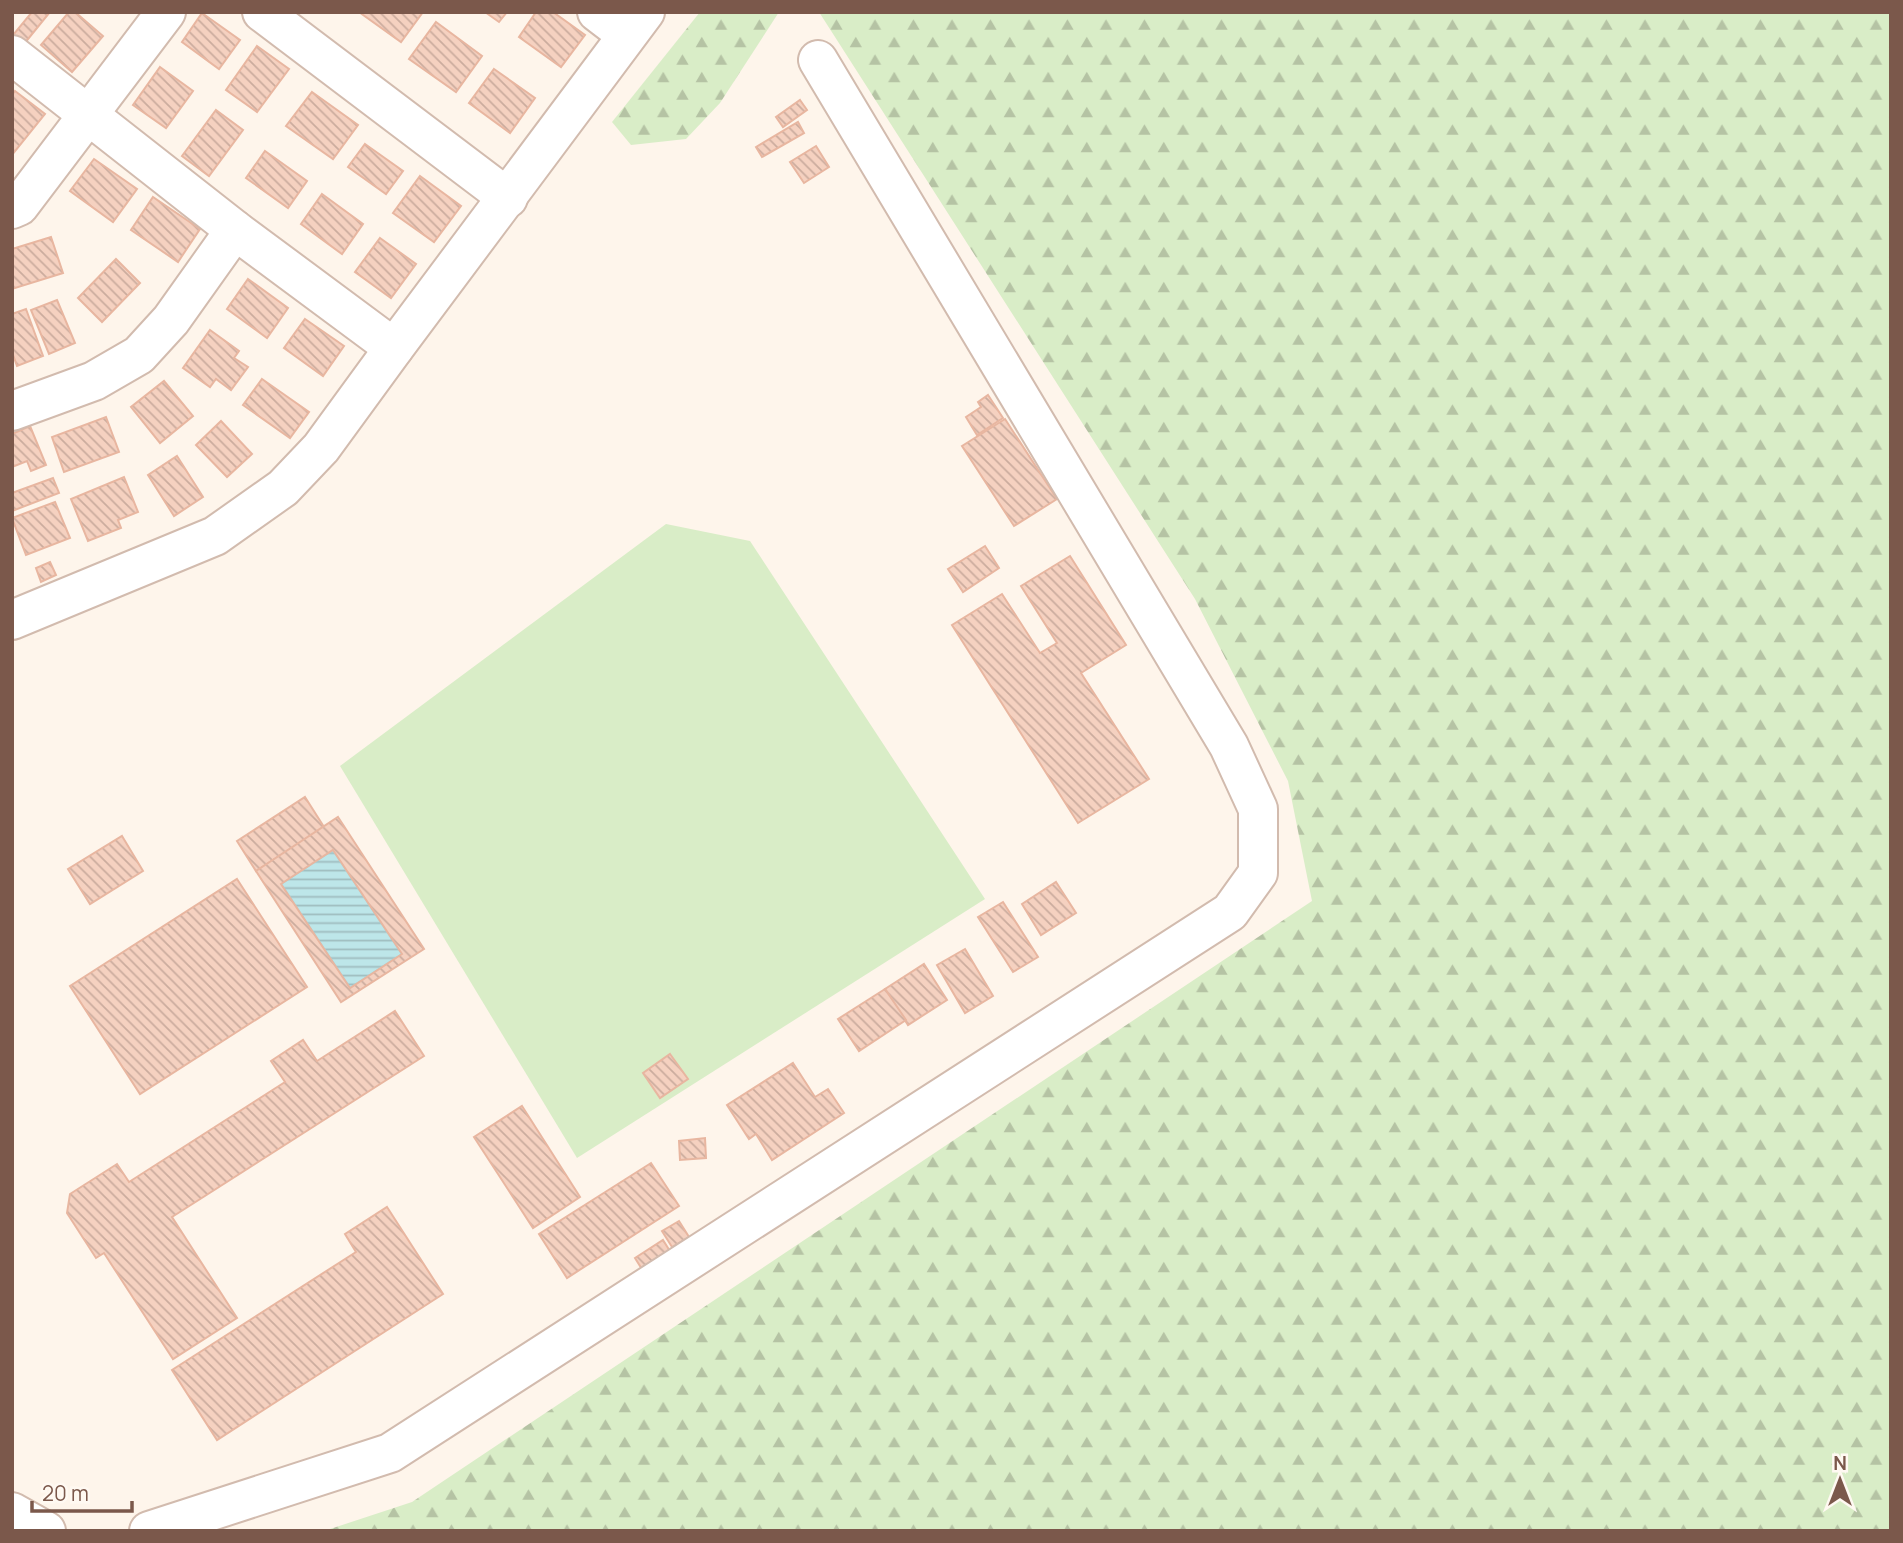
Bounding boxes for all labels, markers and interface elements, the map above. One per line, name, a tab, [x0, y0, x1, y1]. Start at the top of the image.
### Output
north arrow	[1805, 1445, 1875, 1515]
text: N	[1833, 1450, 1847, 1476]
scale bar	[32, 1470, 131, 1514]
text: 20 m	[42, 1479, 89, 1507]

